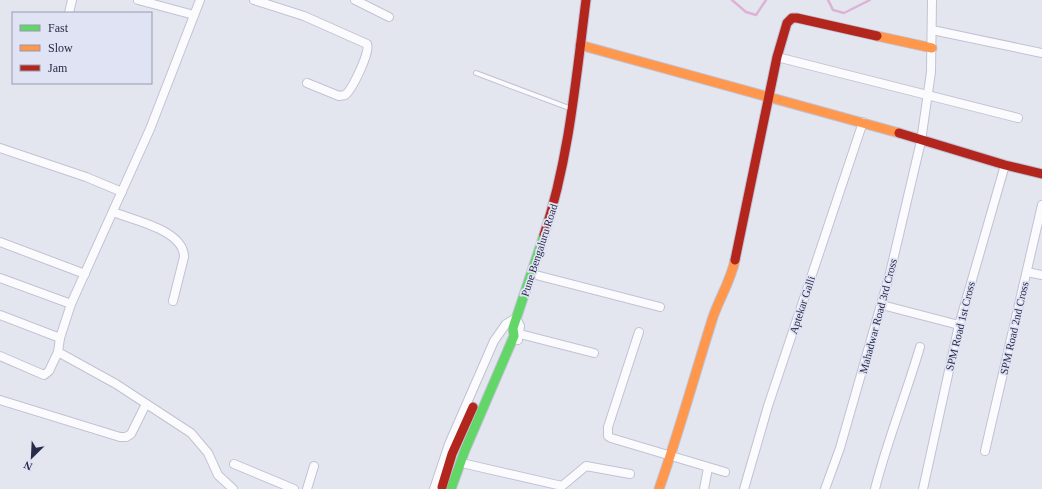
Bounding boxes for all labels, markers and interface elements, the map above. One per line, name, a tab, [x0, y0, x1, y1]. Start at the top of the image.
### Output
legend	[12, 12, 152, 84]
text: Fast	[48, 21, 69, 35]
text: Slow	[48, 41, 73, 55]
text: Jam	[48, 61, 68, 75]
street label: Pune Bengaluru Road	[518, 202, 560, 298]
street label: Mahadwar Road 3rd Cross	[857, 257, 899, 375]
street label: Aptekar Galli	[787, 275, 817, 335]
street label: SPM Road 1st Cross	[943, 280, 977, 372]
street label: SPM Road 2nd Cross	[997, 280, 1031, 376]
north arrow	[12, 437, 52, 477]
text: N	[22, 459, 34, 473]

